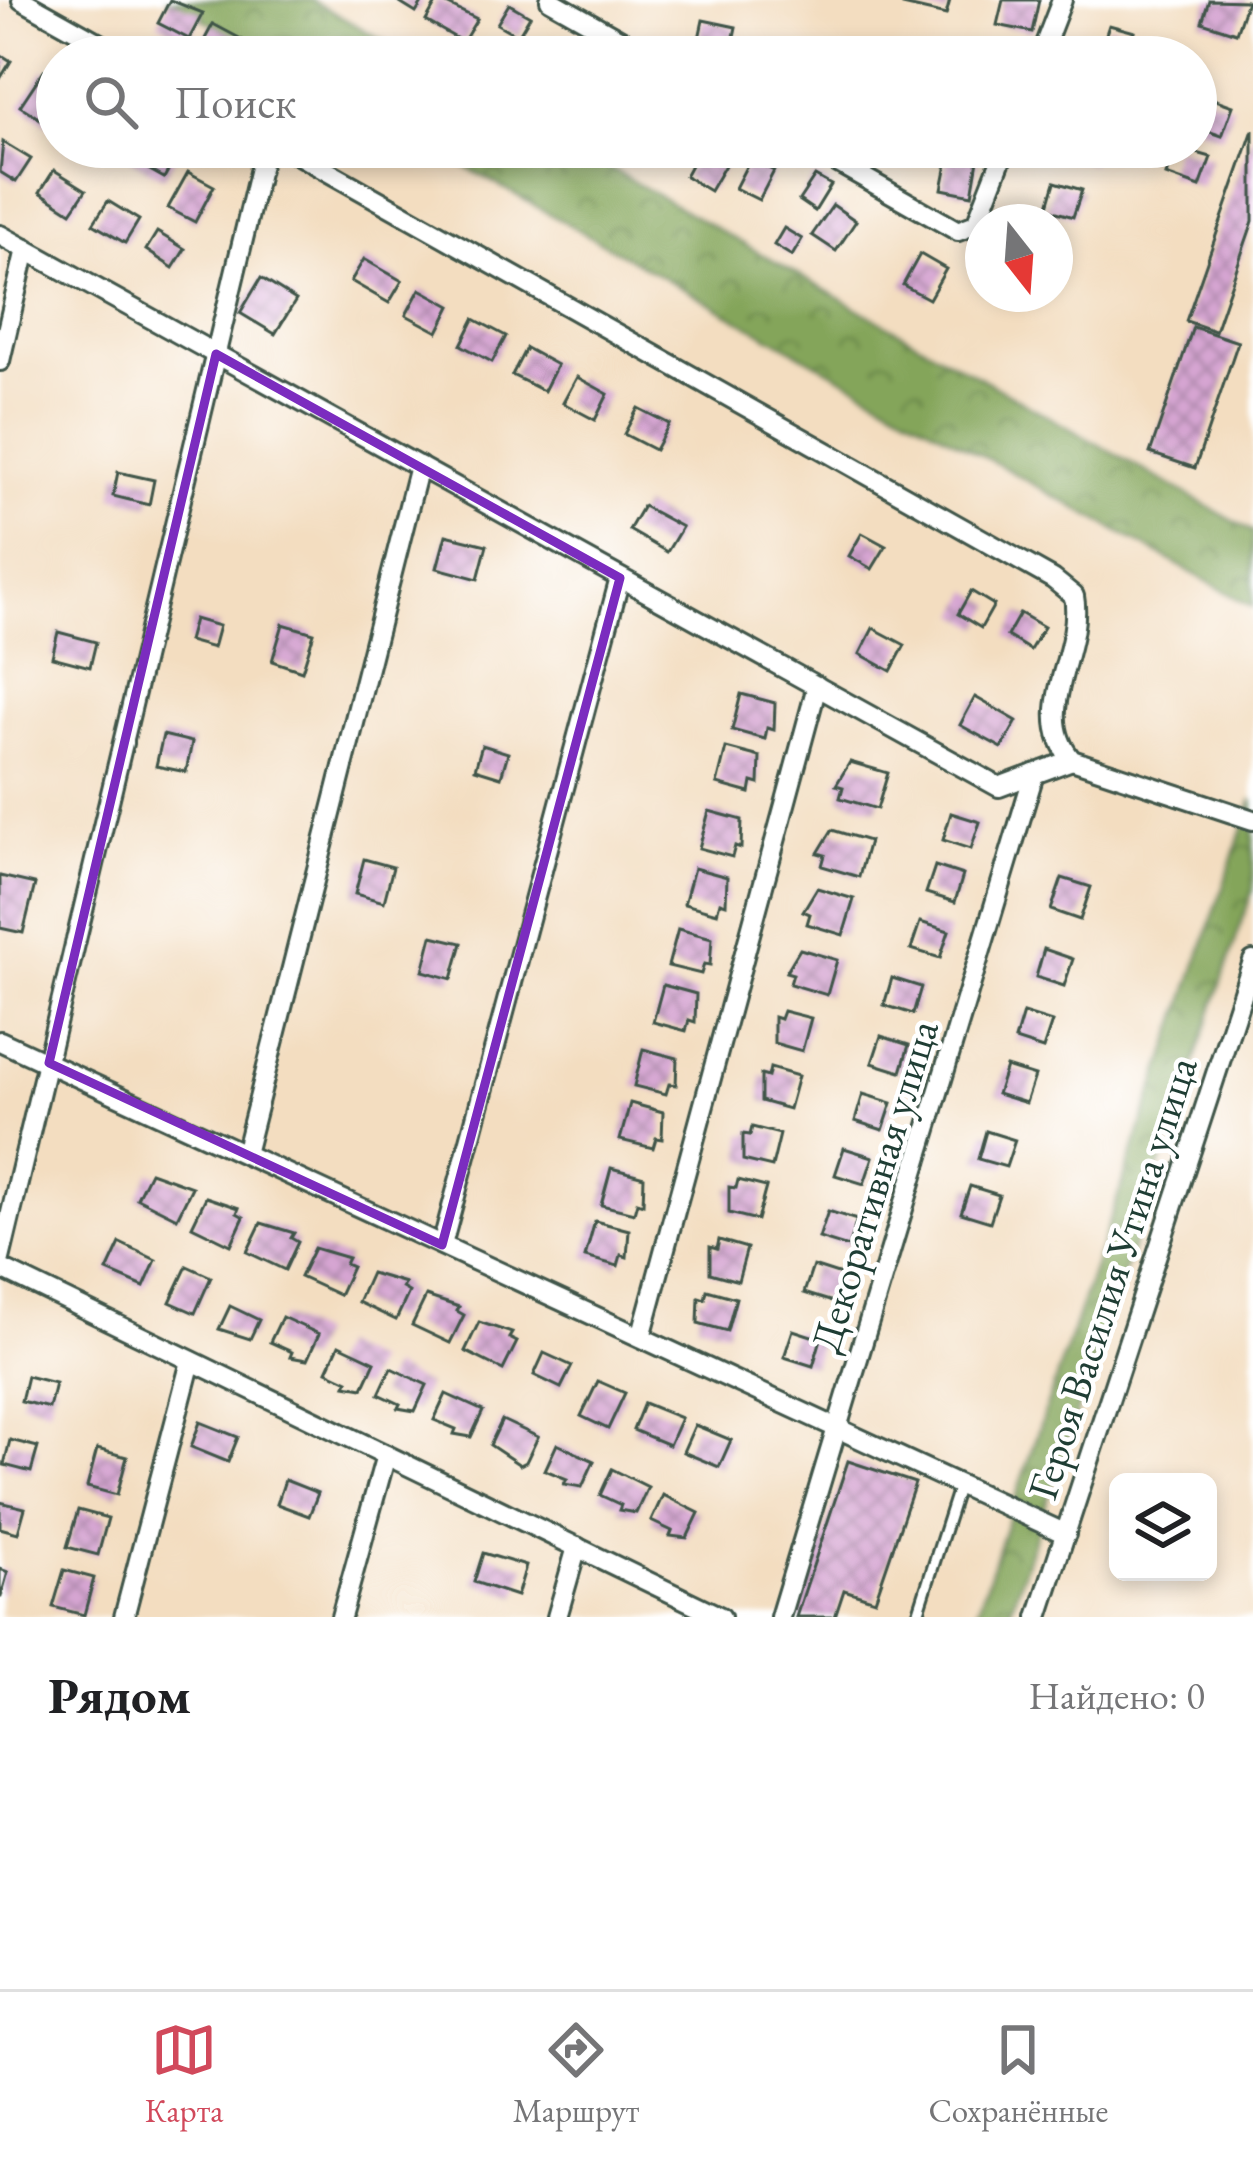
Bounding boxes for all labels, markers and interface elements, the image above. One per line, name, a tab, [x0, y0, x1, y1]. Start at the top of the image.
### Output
search box	[36, 36, 1217, 168]
icon: search	[78, 69, 144, 135]
text: Поиск	[174, 73, 296, 131]
north arrow	[965, 204, 1073, 312]
street label: Декоративная улица	[797, 1013, 951, 1359]
street label: Героя Василия Утина улица	[1014, 1050, 1210, 1506]
map controls	[1109, 1473, 1217, 1581]
button: layers	[1109, 1473, 1217, 1581]
text: Рядом	[48, 1662, 191, 1728]
text: Найдено: 0	[1028, 1670, 1205, 1721]
tab: Карта	[145, 2017, 223, 2132]
tab: Маршрут	[513, 2017, 639, 2132]
tab: Сохранённые	[928, 2017, 1108, 2132]

